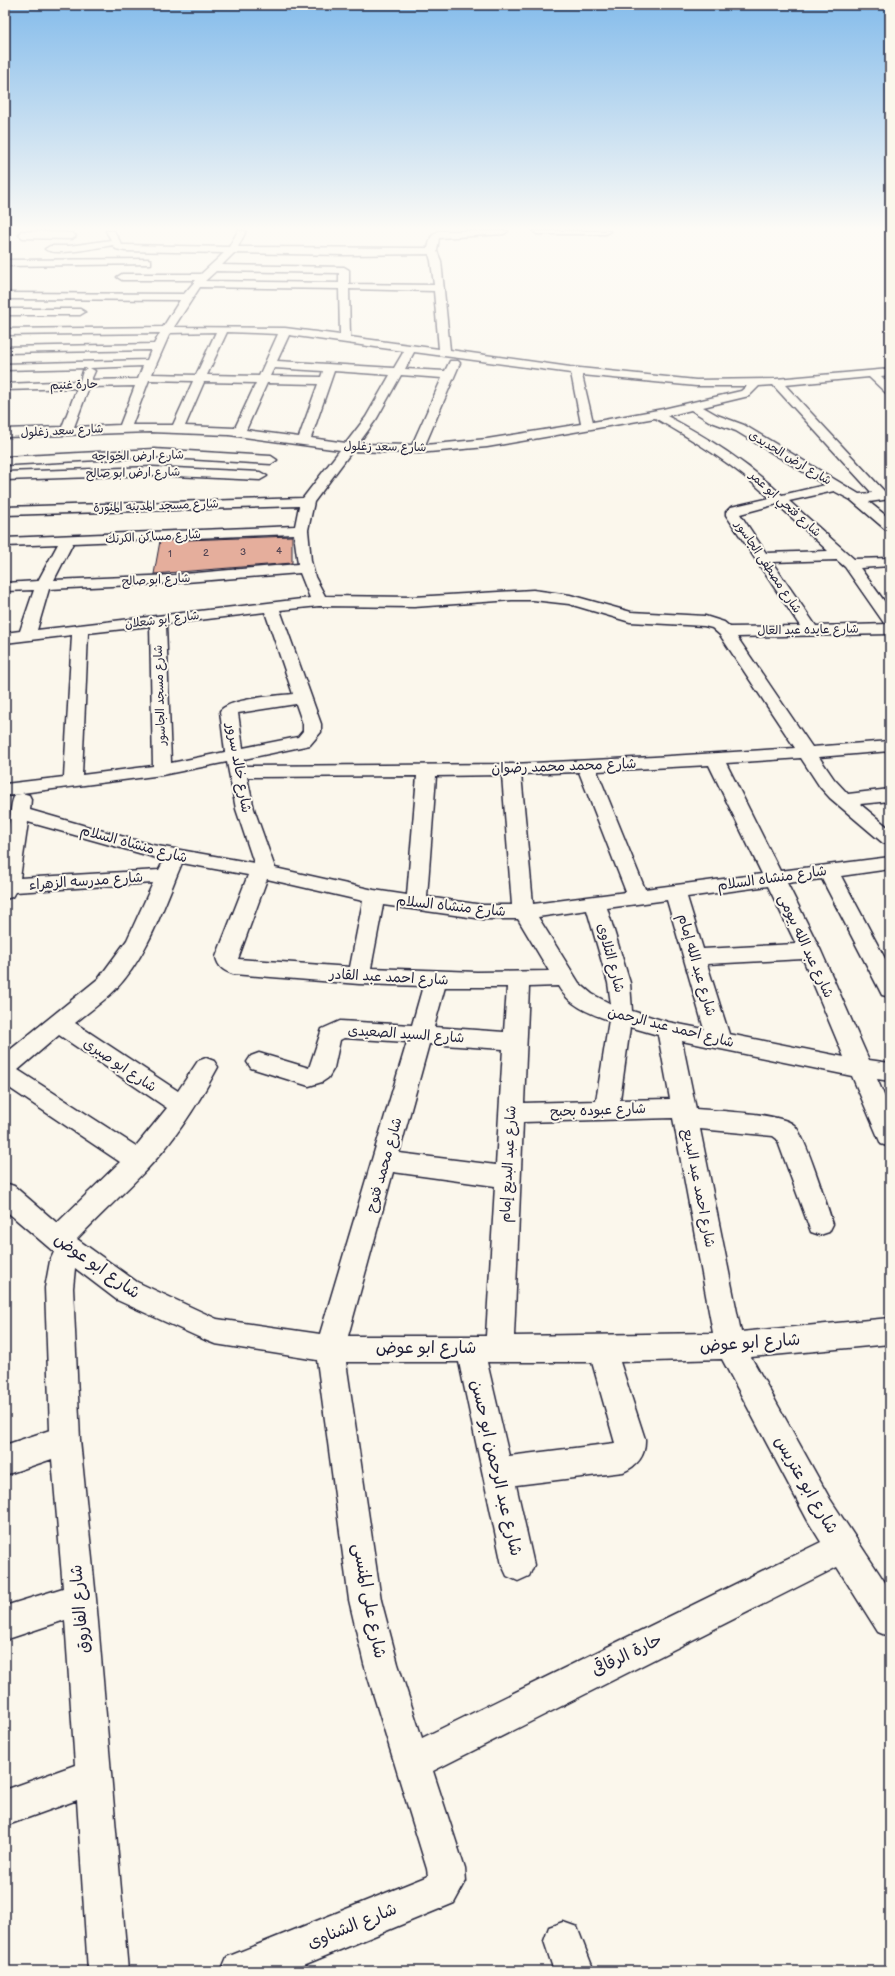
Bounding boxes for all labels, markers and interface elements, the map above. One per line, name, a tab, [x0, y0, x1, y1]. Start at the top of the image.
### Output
street label: حارة غنيم	[50, 377, 98, 394]
street label: شارع سعد زغلول	[20, 421, 104, 442]
street label: شارع ارض الحديدى	[745, 427, 834, 489]
street label: شارع سعد زغلول	[343, 439, 427, 456]
street label: شارع ارض الخواجه	[92, 448, 184, 465]
street label: شارع ارض ابو صالح	[86, 465, 180, 482]
street label: شارع فتحي ابو عمر	[743, 467, 824, 542]
street label: شارع مسجد المدينه المنورة	[93, 496, 219, 517]
street label: شارع مصطفى الجاسور	[730, 517, 804, 617]
street label: شارع مساكن الكرنك	[105, 527, 201, 548]
house number: 4	[276, 545, 282, 557]
house number: 3	[240, 546, 246, 558]
house number: 2	[203, 547, 209, 559]
house number: 1	[168, 548, 172, 560]
street label: شارع ابو صالح	[121, 571, 191, 590]
street label: شارع ابو شعلان	[124, 608, 200, 633]
street label: شارع عايده عبد العال	[757, 622, 859, 639]
street label: شارع مسجد الجاسور	[151, 645, 170, 746]
street label: شارع خالد سرور	[222, 721, 255, 814]
street label: شارع محمد محمد رضوان	[491, 755, 637, 778]
street label: شارع منشاه السلام	[78, 822, 189, 868]
street label: شارع منشاه السلام	[716, 862, 828, 896]
street label: شارع مدرسه الزهراء	[28, 869, 144, 894]
street label: شارع منشاه السلام	[395, 892, 507, 922]
street label: شارع عبد الله بيومى	[774, 892, 837, 1001]
street label: شارع عبد الله إمام	[672, 912, 720, 1019]
street label: شارع التلاوى	[593, 921, 628, 995]
street label: شارع احمد عبد القادر	[328, 965, 449, 990]
street label: شارع احمد عبد الرحمن	[606, 1003, 736, 1052]
street label: شارع السيد الصعيدى	[347, 1021, 465, 1048]
street label: شارع ابو صبرى	[80, 1034, 160, 1096]
street label: شارع عبوده بحبح	[550, 1100, 646, 1121]
street label: شارع عبد البديع إمام	[496, 1105, 522, 1223]
street label: شارع محمد فتوح	[362, 1116, 407, 1215]
street label: شارع احمد عبد البديع	[677, 1127, 719, 1249]
street label: شارع ابو عوض	[49, 1229, 144, 1304]
street label: شارع ابو عوض	[699, 1330, 801, 1357]
street label: شارع ابو عوض	[376, 1338, 476, 1359]
street label: شارع عبد الرحمن ابو حسن	[465, 1378, 526, 1558]
street label: شارع ابو عتريس	[769, 1432, 842, 1538]
street label: شارع على المنسى	[347, 1542, 390, 1660]
street label: شارع الفاروق	[66, 1564, 95, 1654]
street label: حارة الرقاقى	[588, 1628, 665, 1681]
street label: شارع الشناوى	[304, 1899, 400, 1954]

